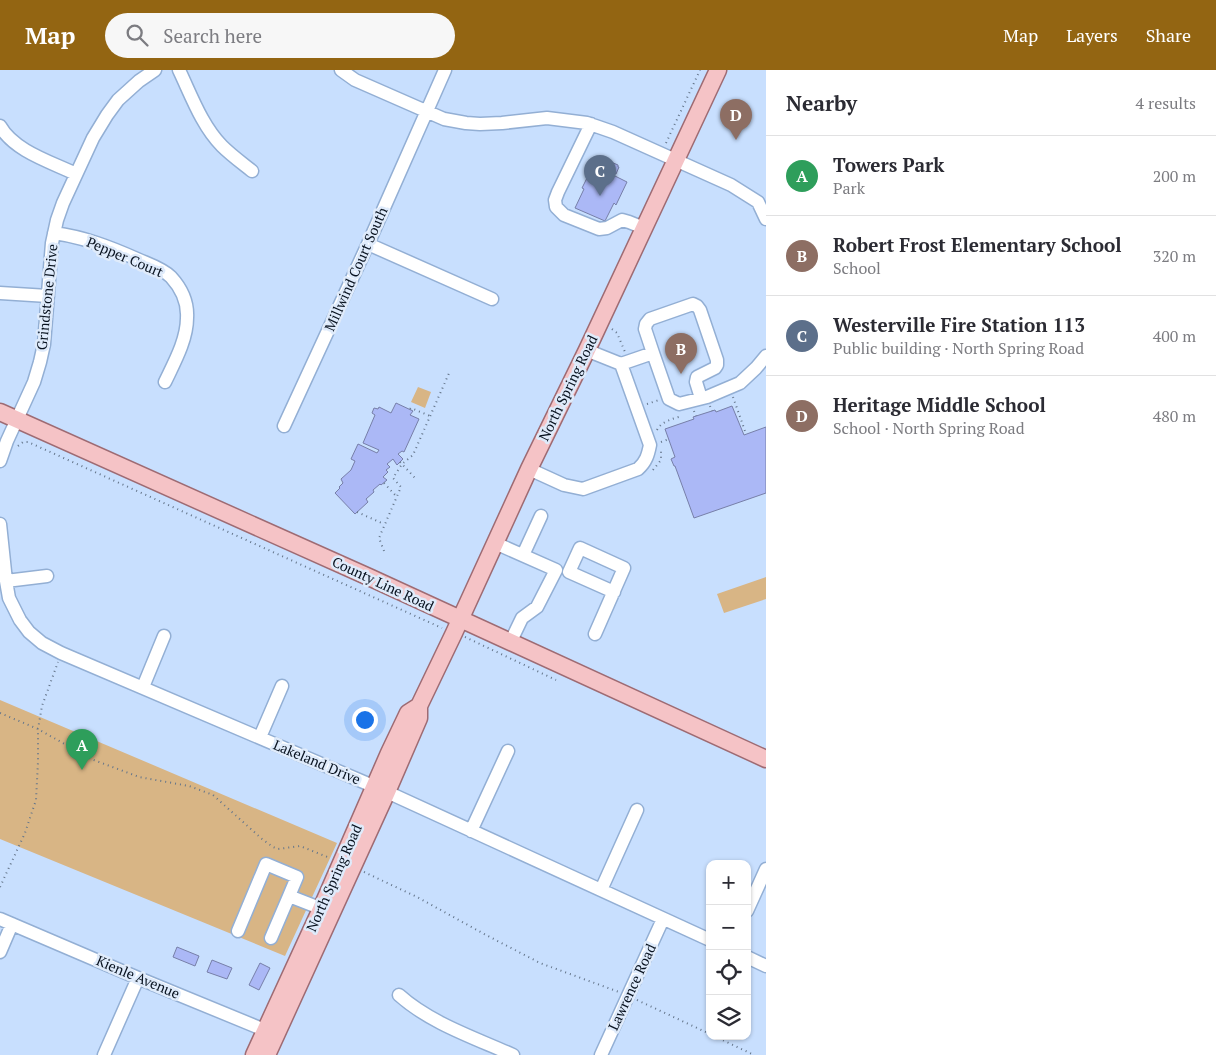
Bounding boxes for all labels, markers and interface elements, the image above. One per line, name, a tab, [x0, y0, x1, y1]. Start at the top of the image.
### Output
search box	[105, 13, 455, 58]
text: Map	[25, 19, 75, 51]
icon: search	[123, 21, 151, 49]
text: Search here	[163, 23, 262, 48]
text: Map	[1003, 23, 1038, 47]
text: Layers	[1066, 23, 1118, 47]
text: Share	[1146, 23, 1191, 47]
text: Nearby	[786, 89, 857, 117]
text: 4 results	[1136, 92, 1196, 114]
pin: D	[720, 99, 752, 140]
text: Towers Park	[833, 152, 944, 177]
pin: C	[584, 155, 616, 196]
text: A	[796, 165, 808, 187]
text: 200 m	[1153, 165, 1196, 187]
text: Park	[833, 177, 865, 199]
street label: Millwind Court South	[320, 204, 391, 334]
street label: Pepper Court	[84, 232, 167, 282]
text: Robert Frost Elementary School	[833, 232, 1122, 257]
street label: Grindstone Drive	[31, 243, 62, 351]
text: B	[797, 245, 807, 267]
text: 320 m	[1153, 245, 1196, 267]
text: School	[833, 257, 881, 279]
text: Westerville Fire Station 113	[833, 312, 1085, 337]
text: C	[797, 325, 807, 347]
text: 400 m	[1153, 325, 1196, 347]
street label: North Spring Road	[534, 331, 602, 444]
pin: B	[665, 333, 697, 374]
text: Public building · North Spring Road	[833, 337, 1084, 359]
text: Heritage Middle School	[833, 392, 1046, 417]
text: D	[796, 405, 808, 427]
text: 480 m	[1153, 405, 1196, 427]
text: School · North Spring Road	[833, 417, 1025, 439]
street label: County Line Road	[329, 552, 437, 616]
your location	[352, 707, 378, 733]
pin: A	[66, 729, 98, 770]
street label: Lakeland Drive	[271, 735, 364, 788]
street label: North Spring Road	[301, 821, 366, 934]
map controls	[706, 860, 751, 1040]
button: +	[706, 860, 751, 905]
button: −	[706, 905, 751, 950]
street label: Lawrence Road	[603, 940, 660, 1033]
street label: Kienle Avenue	[94, 950, 183, 1003]
button: locate	[706, 950, 751, 995]
button: layers	[706, 995, 751, 1040]

